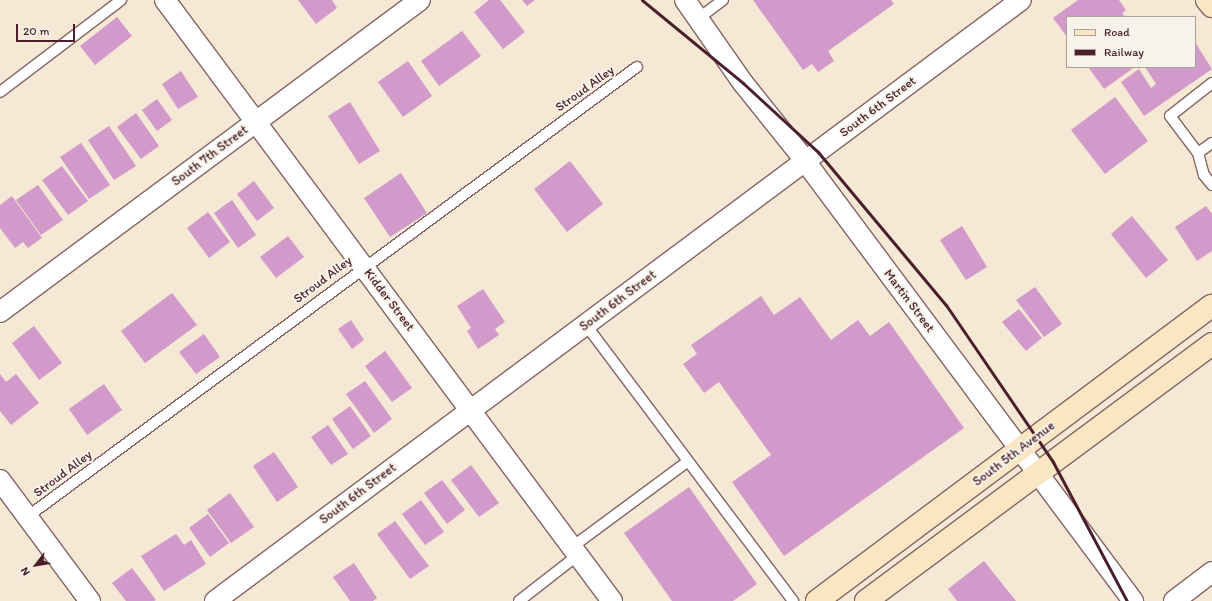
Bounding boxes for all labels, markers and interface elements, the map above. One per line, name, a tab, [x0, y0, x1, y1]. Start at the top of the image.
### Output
scale bar	[18, 16, 77, 42]
legend	[1066, 16, 1196, 68]
text: 20 m	[23, 24, 50, 38]
text: Road	[1104, 25, 1130, 39]
text: Railway	[1104, 45, 1144, 59]
street label: Stroud Alley	[553, 62, 617, 116]
street label: South 6th Street	[837, 73, 919, 141]
street label: South 7th Street	[169, 122, 251, 190]
street label: Stroud Alley	[291, 253, 355, 307]
street label: Kidder Street	[360, 266, 418, 334]
street label: Martin Street	[880, 266, 938, 336]
street label: South 6th Street	[577, 267, 659, 335]
street label: South 5th Avenue	[970, 418, 1058, 490]
street label: Stroud Alley	[31, 447, 95, 501]
street label: South 6th Street	[317, 460, 399, 528]
north arrow	[16, 545, 56, 585]
text: N	[18, 565, 33, 578]

